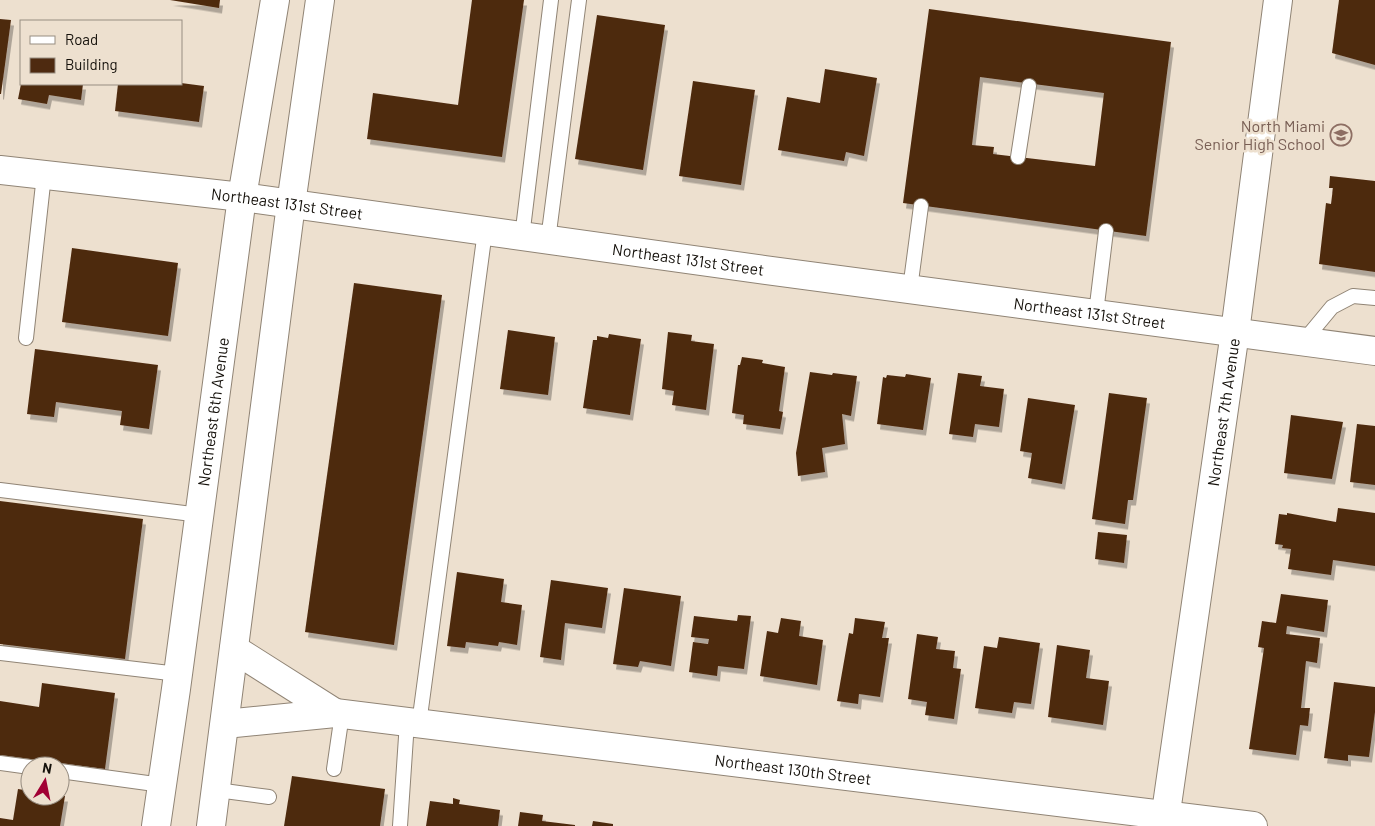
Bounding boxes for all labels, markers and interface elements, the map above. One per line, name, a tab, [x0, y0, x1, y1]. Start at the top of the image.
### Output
legend	[20, 20, 182, 85]
text: Road	[65, 30, 98, 48]
text: Building	[65, 55, 118, 73]
place label: North Miami Senior High School	[1194, 116, 1325, 153]
school or university icon: North Miami Senior High School	[1329, 123, 1353, 147]
street label: Northeast 131st Street	[210, 184, 364, 223]
street label: Northeast 131st Street	[611, 239, 765, 279]
street label: Northeast 131st Street	[1012, 293, 1167, 332]
street label: Northeast 6th Avenue	[193, 336, 232, 488]
street label: Northeast 7th Avenue	[1203, 337, 1243, 487]
street label: Northeast 130th Street	[714, 750, 872, 788]
north arrow	[20, 756, 70, 806]
text: N	[41, 759, 53, 777]

